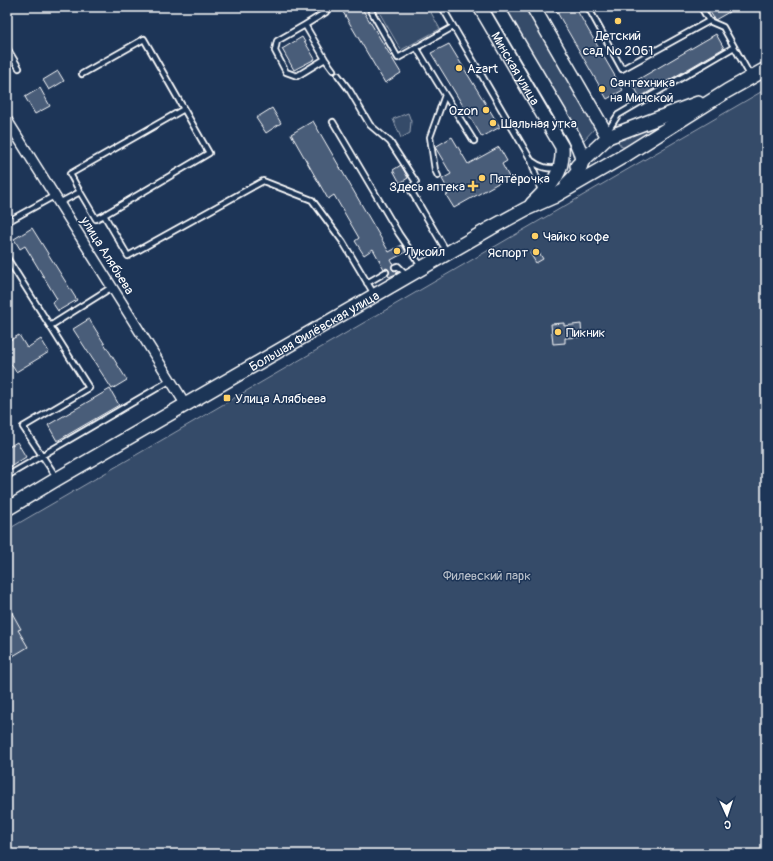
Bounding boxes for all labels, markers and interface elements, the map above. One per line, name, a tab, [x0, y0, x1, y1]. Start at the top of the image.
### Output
marker: Детский сад № 2061	[613, 16, 623, 26]
place label: Детский сад № 2061	[583, 28, 653, 59]
street label: Минская улица	[487, 29, 543, 108]
place label: Azart	[467, 61, 499, 77]
marker: Azart	[454, 63, 464, 73]
place label: Сантехника на Минской	[610, 75, 675, 106]
marker: Сантехника на Минской	[597, 84, 607, 94]
place label: Ozon	[449, 103, 478, 119]
marker: Ozon	[481, 105, 491, 115]
place label: Шальная утка	[501, 116, 577, 132]
marker: Шальная утка	[488, 118, 498, 128]
place label: Пятёрочка	[490, 171, 550, 187]
marker: Пятёрочка	[477, 173, 487, 183]
place label: Здесь аптека	[389, 179, 465, 195]
marker: Здесь аптека	[468, 181, 478, 191]
street label: улица Алябьева	[76, 213, 137, 297]
place label: Чайко кофе	[543, 229, 609, 245]
marker: Чайко кофе	[530, 231, 540, 241]
place label: Лукойл	[404, 244, 445, 260]
place label: Яспорт	[488, 245, 528, 261]
marker: Лукойл	[392, 246, 402, 256]
marker: Яспорт	[531, 247, 541, 257]
street label: Большая Филёвская улица	[247, 288, 382, 375]
place label: Пикник	[566, 325, 606, 341]
marker: Пикник	[553, 327, 563, 337]
place label: Улица Алябьева	[235, 391, 326, 407]
marker: Улица Алябьева	[222, 393, 232, 403]
park label: Филевский парк	[443, 568, 531, 584]
north arrow	[707, 795, 747, 835]
text: С	[724, 818, 731, 831]

